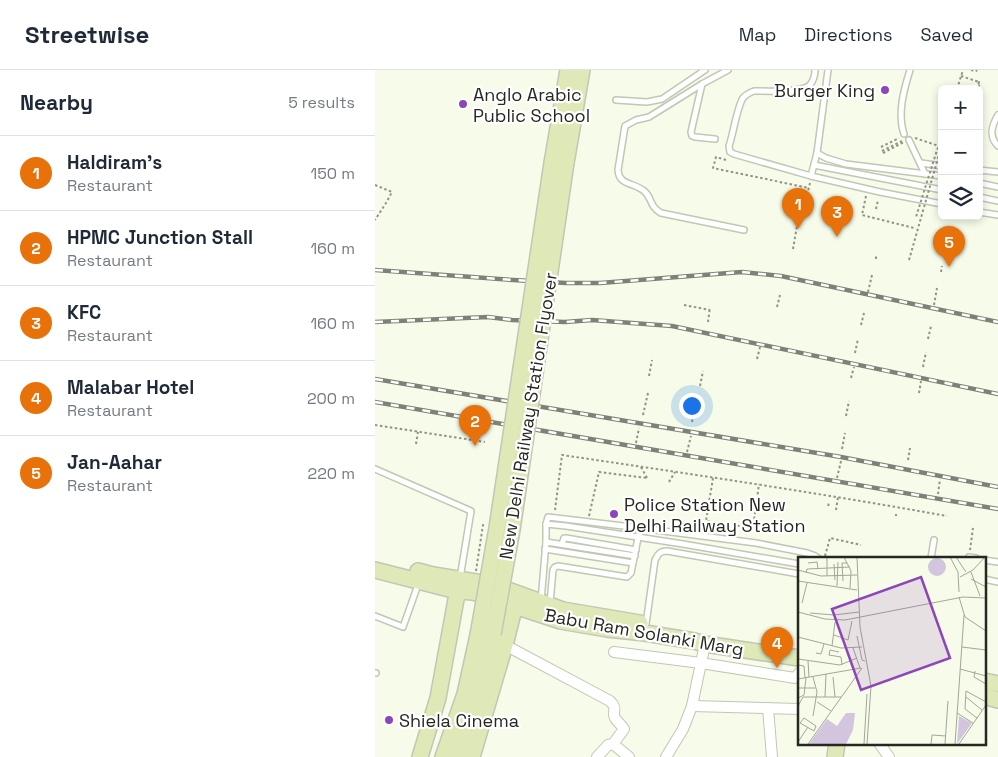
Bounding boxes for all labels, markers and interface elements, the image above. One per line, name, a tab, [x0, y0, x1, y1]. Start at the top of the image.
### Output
text: Streetwise	[25, 19, 149, 50]
text: Map	[739, 23, 776, 46]
text: Directions	[804, 23, 893, 46]
text: Saved	[921, 23, 973, 46]
place label: Burger King	[774, 79, 875, 102]
place label: Anglo Arabic Public School	[473, 83, 590, 127]
marker: Burger King	[879, 84, 891, 96]
map controls	[938, 85, 983, 220]
button: +	[938, 85, 983, 130]
text: Nearby	[20, 89, 93, 116]
text: 5 results	[288, 92, 355, 113]
marker: Anglo Arabic Public School	[457, 98, 469, 110]
button: −	[938, 130, 983, 175]
text: Haldiram's	[67, 150, 162, 175]
text: 1	[32, 163, 40, 184]
text: 150 m	[311, 163, 355, 184]
text: Restaurant	[67, 175, 153, 196]
button: layers	[938, 175, 983, 220]
pin: 1	[782, 188, 814, 229]
pin: 3	[821, 196, 853, 237]
text: HPMC Junction Stall	[67, 225, 253, 250]
pin: 5	[933, 226, 965, 267]
text: 2	[31, 238, 41, 259]
text: 160 m	[310, 238, 355, 259]
text: Restaurant	[67, 250, 153, 271]
street label: New Delhi Railway Station Flyover	[494, 271, 562, 561]
text: KFC	[67, 300, 101, 325]
text: 3	[31, 313, 41, 334]
text: 160 m	[310, 313, 355, 334]
text: Restaurant	[67, 325, 153, 346]
text: Malabar Hotel	[67, 375, 194, 400]
text: 4	[31, 388, 41, 409]
text: 200 m	[307, 388, 355, 409]
your location	[679, 393, 705, 419]
text: Restaurant	[67, 400, 153, 421]
pin: 2	[459, 405, 491, 446]
text: Jan-Aahar	[67, 450, 162, 475]
text: 5	[31, 463, 41, 484]
text: 220 m	[308, 463, 355, 484]
text: Restaurant	[67, 475, 153, 496]
place label: Police Station New Delhi Railway Station	[624, 493, 806, 537]
marker: Police Station New Delhi Railway Station	[608, 508, 620, 520]
inset map	[798, 557, 985, 744]
street label: Babu Ram Solanki Marg	[543, 603, 745, 661]
pin: 4	[761, 627, 793, 668]
place label: Shiela Cinema	[399, 709, 519, 732]
marker: Shiela Cinema	[383, 714, 395, 726]

